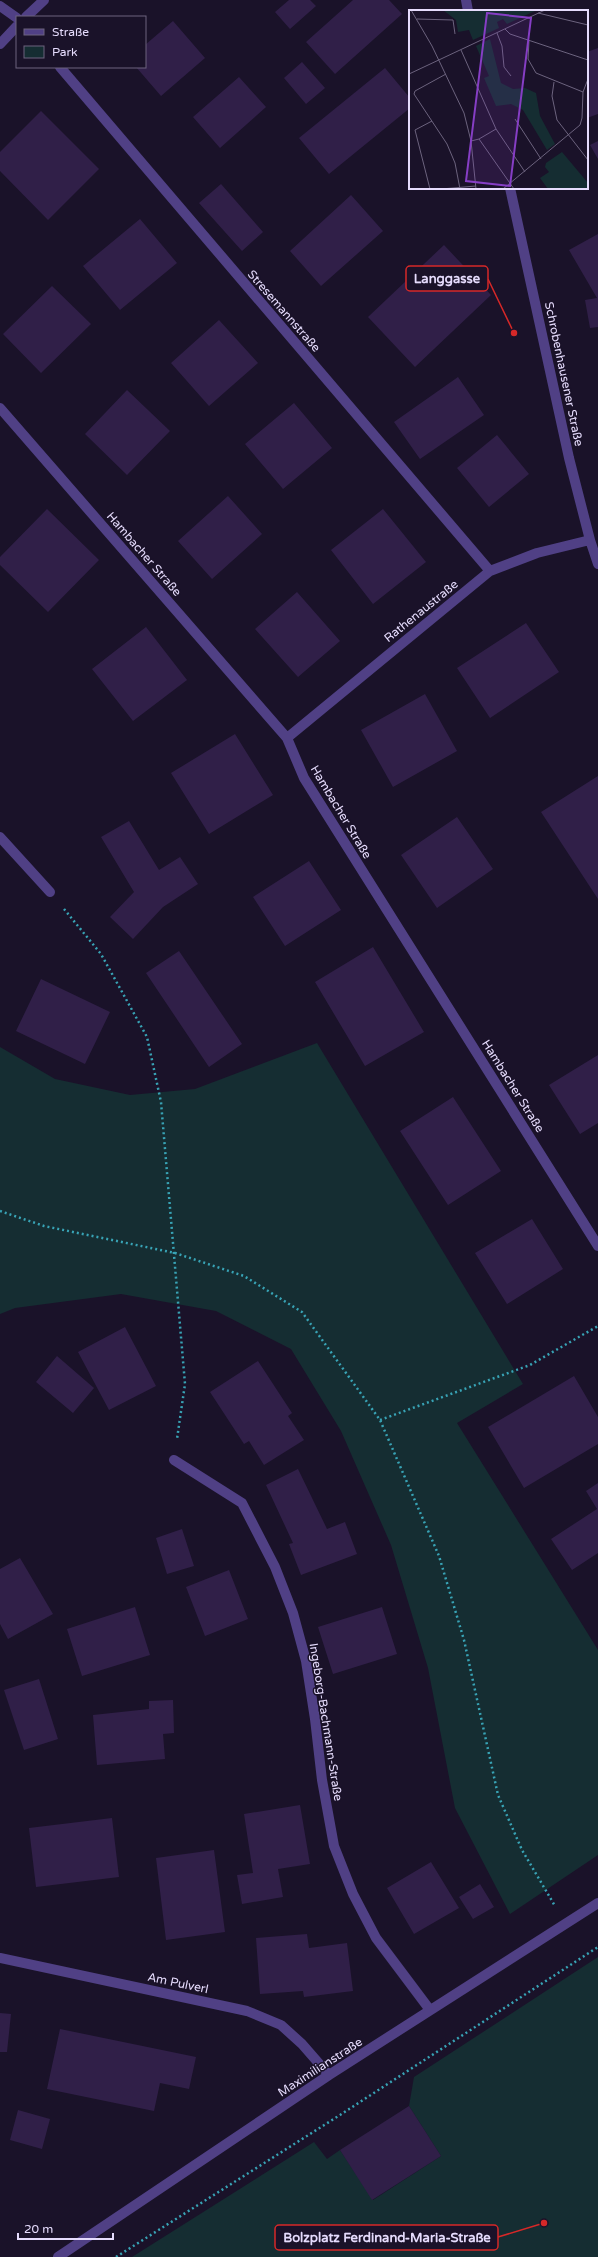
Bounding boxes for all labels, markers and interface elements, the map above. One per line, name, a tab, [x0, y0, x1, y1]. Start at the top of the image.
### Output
inset map	[409, 10, 588, 189]
legend	[16, 16, 146, 68]
text: Straße	[52, 25, 89, 39]
text: Park	[52, 45, 78, 59]
callout: Langgasse	[406, 266, 488, 291]
street label: Stresemannstraße	[245, 267, 323, 355]
text: Langgasse	[414, 271, 481, 287]
street label: Schrobenhausener Straße	[542, 300, 586, 448]
street label: Hambacher Straße	[104, 509, 184, 599]
street label: Rathenaustraße	[381, 577, 461, 645]
street label: Hambacher Straße	[308, 763, 375, 861]
street label: Hambacher Straße	[479, 1037, 547, 1135]
street label: Ingeborg-Bachmann-Straße	[307, 1642, 345, 1802]
street label: Am Pulverl	[146, 1970, 210, 1996]
street label: Maximilianstraße	[275, 2034, 365, 2099]
scale bar	[18, 2215, 113, 2241]
text: 20 m	[24, 2222, 53, 2236]
callout: Bolzplatz Ferdinand-Maria-Straße	[275, 2225, 498, 2250]
text: Bolzplatz Ferdinand-Maria-Straße	[283, 2230, 491, 2246]

